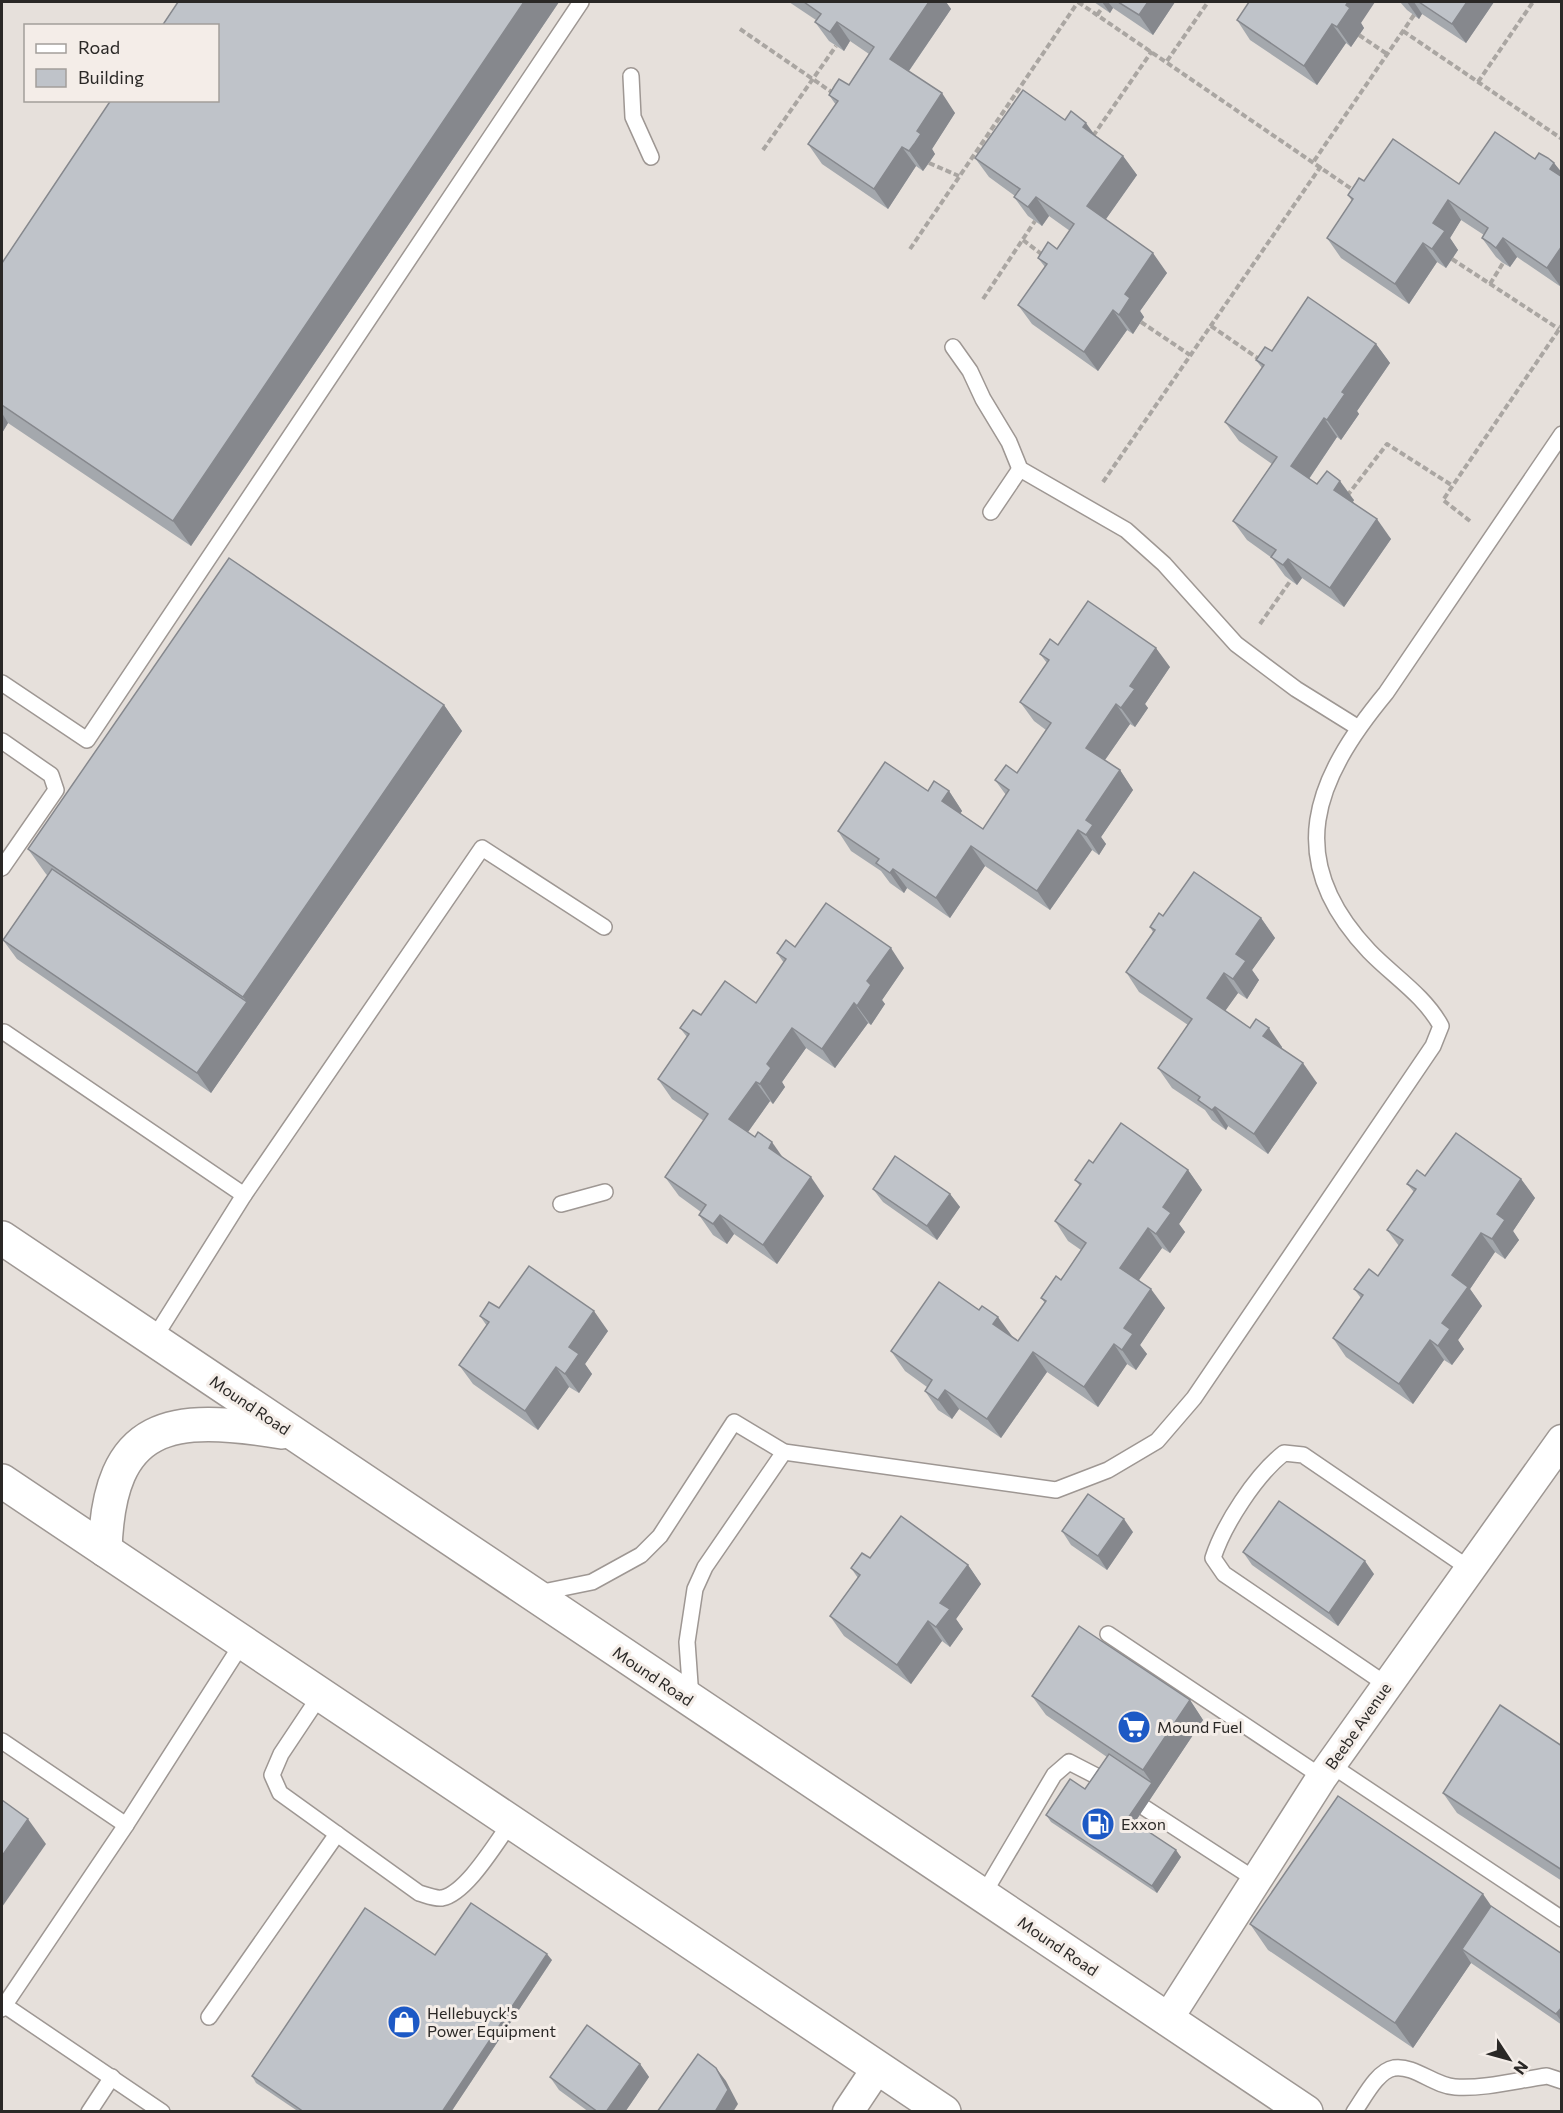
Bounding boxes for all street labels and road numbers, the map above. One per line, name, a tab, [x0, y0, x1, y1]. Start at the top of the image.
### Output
street label: Mound Road	[207, 1371, 294, 1438]
street label: Mound Road	[610, 1642, 697, 1709]
street label: Beebe Avenue	[1321, 1679, 1394, 1773]
street label: Mound Road	[1015, 1912, 1102, 1979]

